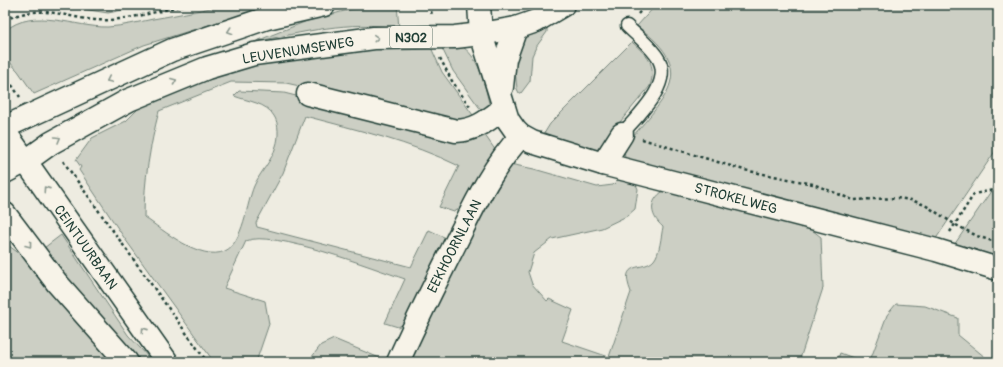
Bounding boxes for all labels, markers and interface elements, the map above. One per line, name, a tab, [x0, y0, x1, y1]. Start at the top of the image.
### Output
one-way arrow	[226, 26, 233, 34]
road number: N302	[390, 26, 432, 48]
street label: LEUVENUMSEWEG	[241, 33, 355, 68]
one-way arrow	[373, 34, 379, 43]
one-way arrow	[106, 75, 113, 83]
one-way arrow	[171, 77, 178, 86]
one-way arrow	[54, 136, 61, 143]
street label: STROKELWEG	[693, 179, 779, 218]
one-way arrow	[43, 186, 51, 193]
street label: EEKHOORNLAAN	[424, 197, 485, 296]
street label: CEINTUURBAAN	[50, 202, 121, 293]
one-way arrow	[24, 241, 31, 248]
one-way arrow	[141, 327, 149, 334]

